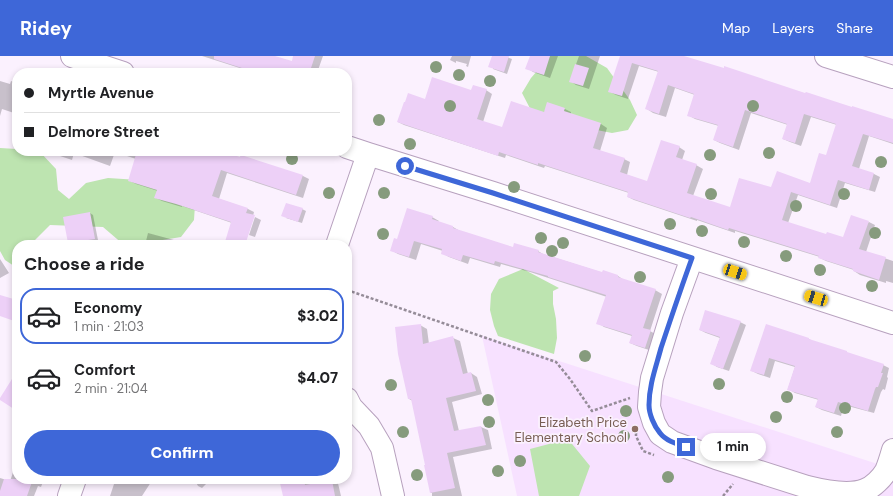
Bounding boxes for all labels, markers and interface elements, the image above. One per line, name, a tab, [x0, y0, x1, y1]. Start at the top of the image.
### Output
text: Ridey	[20, 16, 72, 41]
text: Map	[722, 19, 750, 37]
text: Layers	[772, 19, 814, 37]
text: Share	[836, 19, 873, 37]
text: Myrtle Avenue	[48, 83, 154, 103]
text: Delmore Street	[48, 122, 160, 142]
route start	[396, 157, 414, 175]
text: Choose a ride	[24, 252, 145, 276]
car	[722, 263, 748, 281]
car	[803, 289, 829, 307]
icon: car	[26, 298, 62, 334]
text: Economy	[74, 298, 142, 318]
text: $3.02	[297, 306, 338, 326]
text: 1 min · 21:03	[74, 318, 144, 335]
icon: car	[26, 360, 62, 396]
text: Comfort	[74, 360, 135, 380]
text: $4.07	[297, 368, 338, 388]
text: 2 min · 21:04	[74, 380, 148, 397]
place label: Elizabeth Price Elementary School	[515, 414, 627, 446]
marker: Elizabeth Price Elementary School	[630, 424, 640, 434]
button: Confirm	[24, 430, 340, 476]
callout: 1 min	[700, 433, 766, 461]
route end	[677, 438, 695, 456]
text: 1 min	[717, 438, 749, 455]

